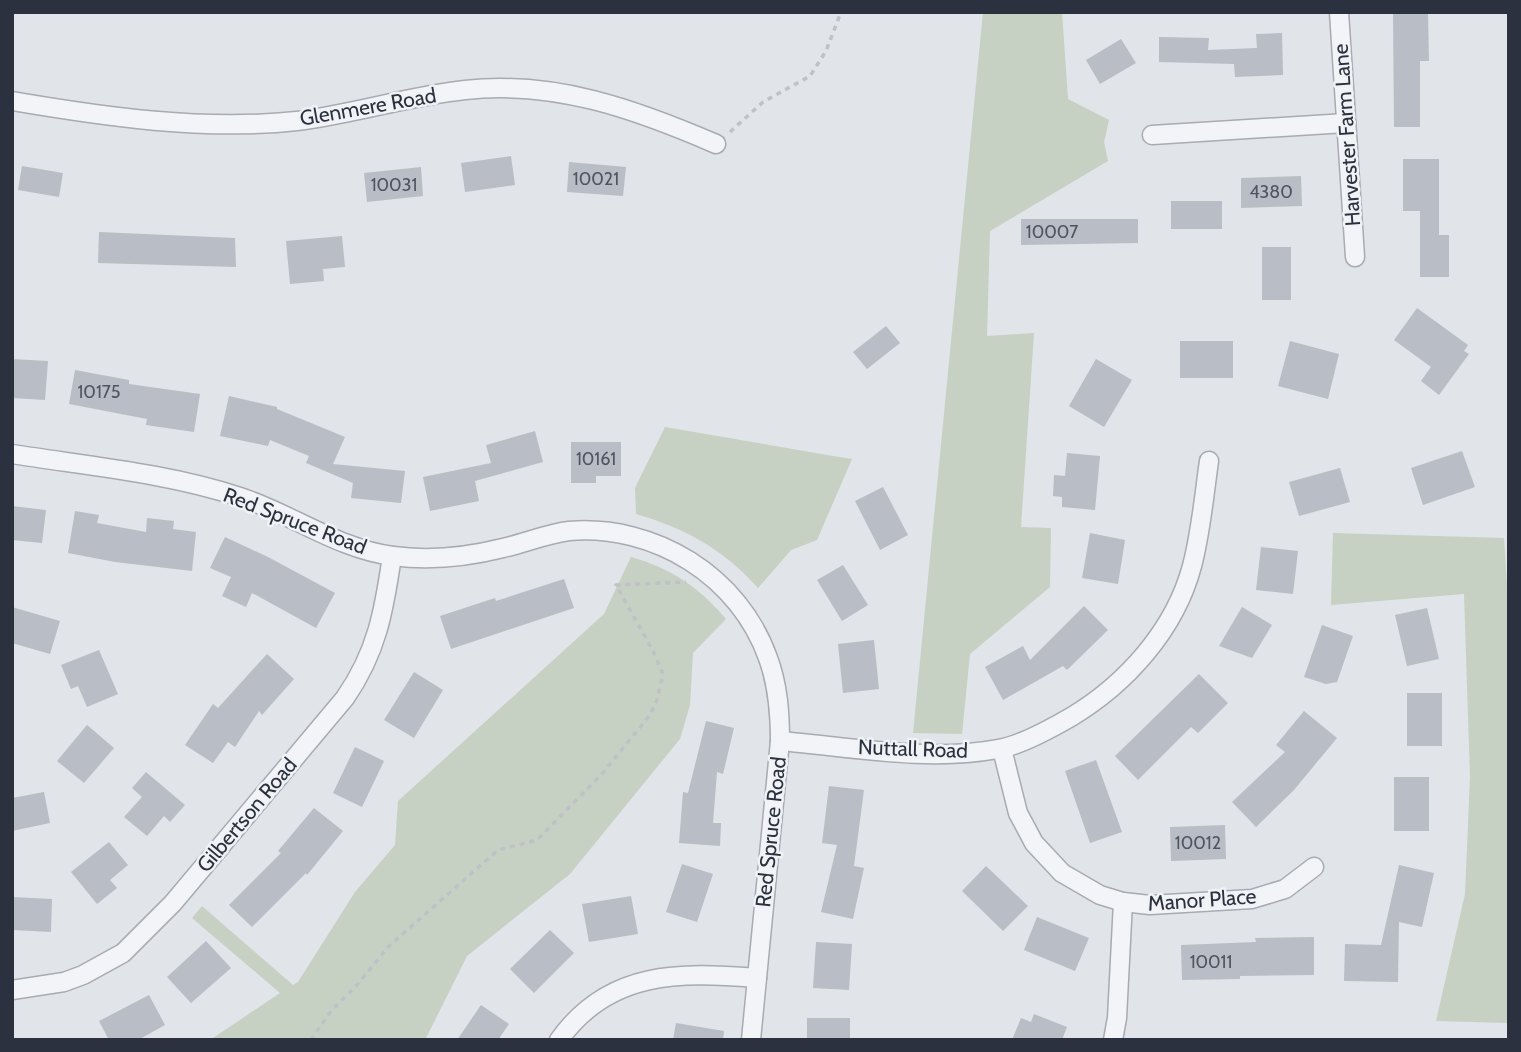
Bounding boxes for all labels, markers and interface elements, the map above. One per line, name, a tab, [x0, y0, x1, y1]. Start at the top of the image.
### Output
street label: Harvester Farm Lane	[1328, 43, 1365, 227]
street label: Glenmere Road	[298, 82, 438, 131]
house number: 10021	[573, 168, 619, 190]
house number: 10031	[371, 174, 417, 196]
house number: 4380	[1249, 181, 1293, 203]
house number: 10007	[1026, 221, 1078, 243]
house number: 10175	[77, 381, 121, 403]
house number: 10161	[576, 448, 616, 470]
street label: Red Spruce Road	[220, 482, 370, 559]
street label: Nuttall Road	[858, 734, 968, 763]
street label: Gilbertson Road	[191, 752, 302, 877]
street label: Red Spruce Road	[750, 755, 791, 908]
house number: 10012	[1175, 832, 1221, 854]
street label: Manor Place	[1147, 883, 1257, 916]
house number: 10011	[1190, 951, 1232, 973]

